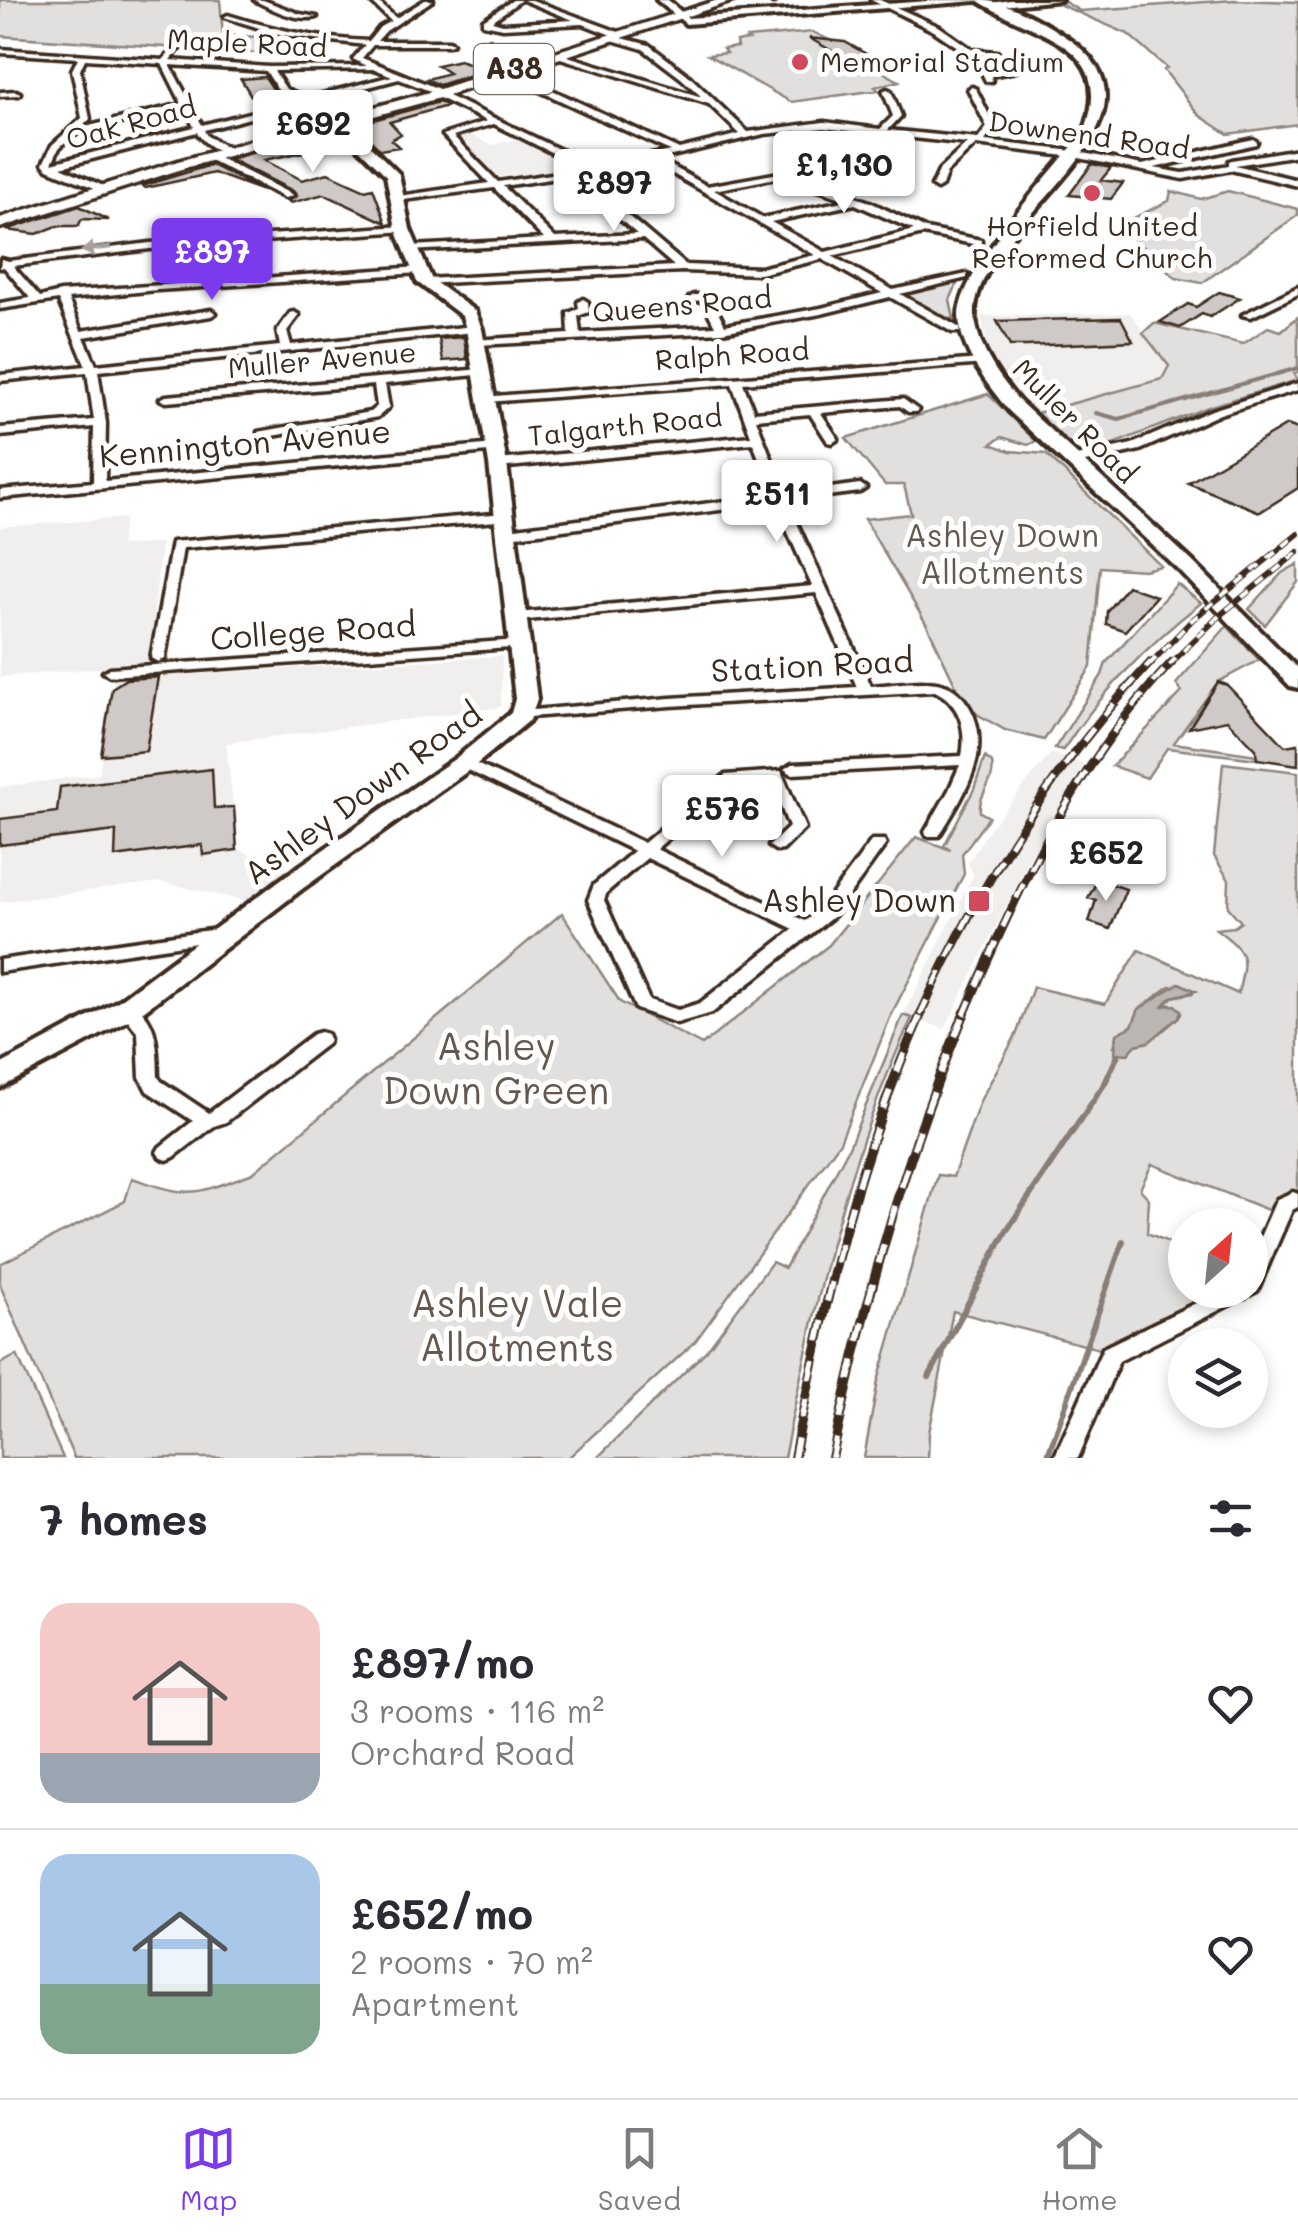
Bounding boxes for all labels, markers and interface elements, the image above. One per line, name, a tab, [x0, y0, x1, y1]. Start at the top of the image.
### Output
street label: Maple Road	[166, 20, 328, 64]
place label: Memorial Stadium	[820, 43, 1064, 79]
road number: A38	[474, 44, 554, 94]
marker: Memorial Stadium	[789, 51, 811, 73]
street label: Oak Road	[62, 87, 200, 157]
pin: £692	[254, 90, 372, 175]
text: £692	[275, 101, 351, 143]
street label: Downend Road	[986, 102, 1192, 166]
pin: £1,130	[763, 131, 925, 216]
text: £1,130	[795, 142, 893, 184]
pin: £897	[555, 149, 673, 234]
text: £897	[576, 160, 652, 202]
marker: Horfield United Reformed Church	[1081, 182, 1103, 204]
place label: Horfield United Reformed Church	[972, 207, 1212, 275]
pin: £897	[153, 218, 271, 303]
text: £897	[174, 229, 250, 271]
one-way arrow	[80, 241, 111, 257]
street label: Queens Road	[591, 278, 773, 330]
street label: Ralph Road	[654, 331, 810, 377]
street label: Muller Avenue	[226, 333, 418, 385]
street label: Muller Road	[1006, 350, 1146, 490]
street label: Talgarth Road	[526, 397, 724, 453]
street label: Kennington Avenue	[97, 408, 392, 476]
pin: £511	[718, 460, 836, 545]
text: £511	[744, 471, 810, 513]
park label: Ashley Down Allotments	[905, 513, 1099, 592]
street label: College Road	[209, 602, 417, 658]
street label: Station Road	[710, 638, 914, 690]
street label: Ashley Down Road	[235, 692, 490, 894]
pin: £576	[663, 775, 781, 860]
text: £576	[684, 786, 760, 828]
pin: £652	[1047, 819, 1165, 904]
text: £652	[1068, 830, 1144, 872]
place label: Ashley Down	[762, 878, 956, 921]
marker: Ashley Down	[966, 888, 992, 914]
park label: Ashley Down Green	[383, 1020, 609, 1114]
north arrow	[1168, 1208, 1268, 1308]
map controls	[1168, 1208, 1268, 1428]
park label: Ashley Vale Allotments	[411, 1277, 623, 1371]
button: layers	[1168, 1328, 1268, 1428]
text: 7 homes	[40, 1491, 208, 1546]
icon: filters	[1203, 1491, 1258, 1546]
text: £897/mo	[350, 1634, 534, 1689]
icon: home	[120, 1643, 240, 1763]
icon: heart	[1203, 1676, 1258, 1731]
text: 3 rooms · 116 m²	[350, 1689, 604, 1731]
text: Orchard Road	[350, 1731, 575, 1773]
text: £652/mo	[350, 1885, 533, 1940]
icon: home	[120, 1894, 240, 2014]
icon: heart	[1203, 1927, 1258, 1982]
text: 2 rooms · 70 m²	[350, 1940, 593, 1982]
text: Apartment	[350, 1982, 519, 2024]
tab: Map	[180, 2121, 237, 2217]
tab: Saved	[598, 2121, 681, 2217]
tab: Home	[1041, 2121, 1118, 2217]

